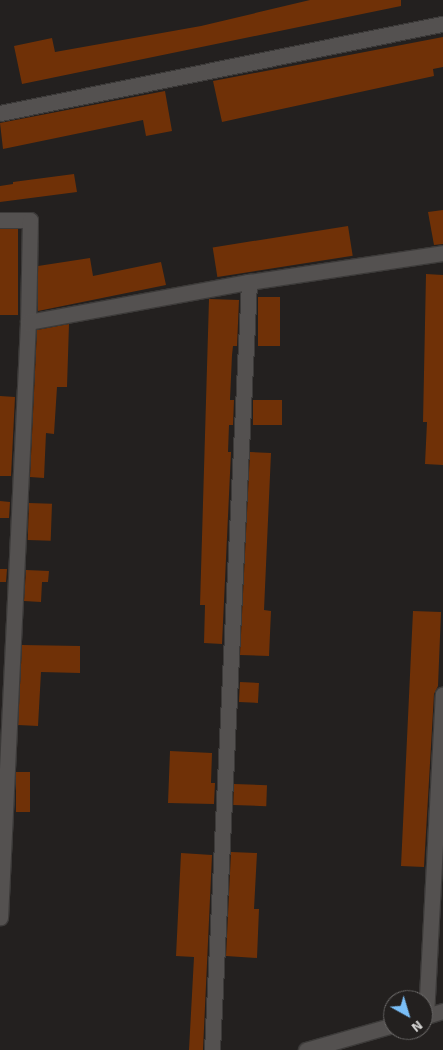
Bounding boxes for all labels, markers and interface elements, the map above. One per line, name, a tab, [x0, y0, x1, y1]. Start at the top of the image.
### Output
north arrow	[383, 990, 433, 1040]
text: N	[408, 1017, 426, 1036]

